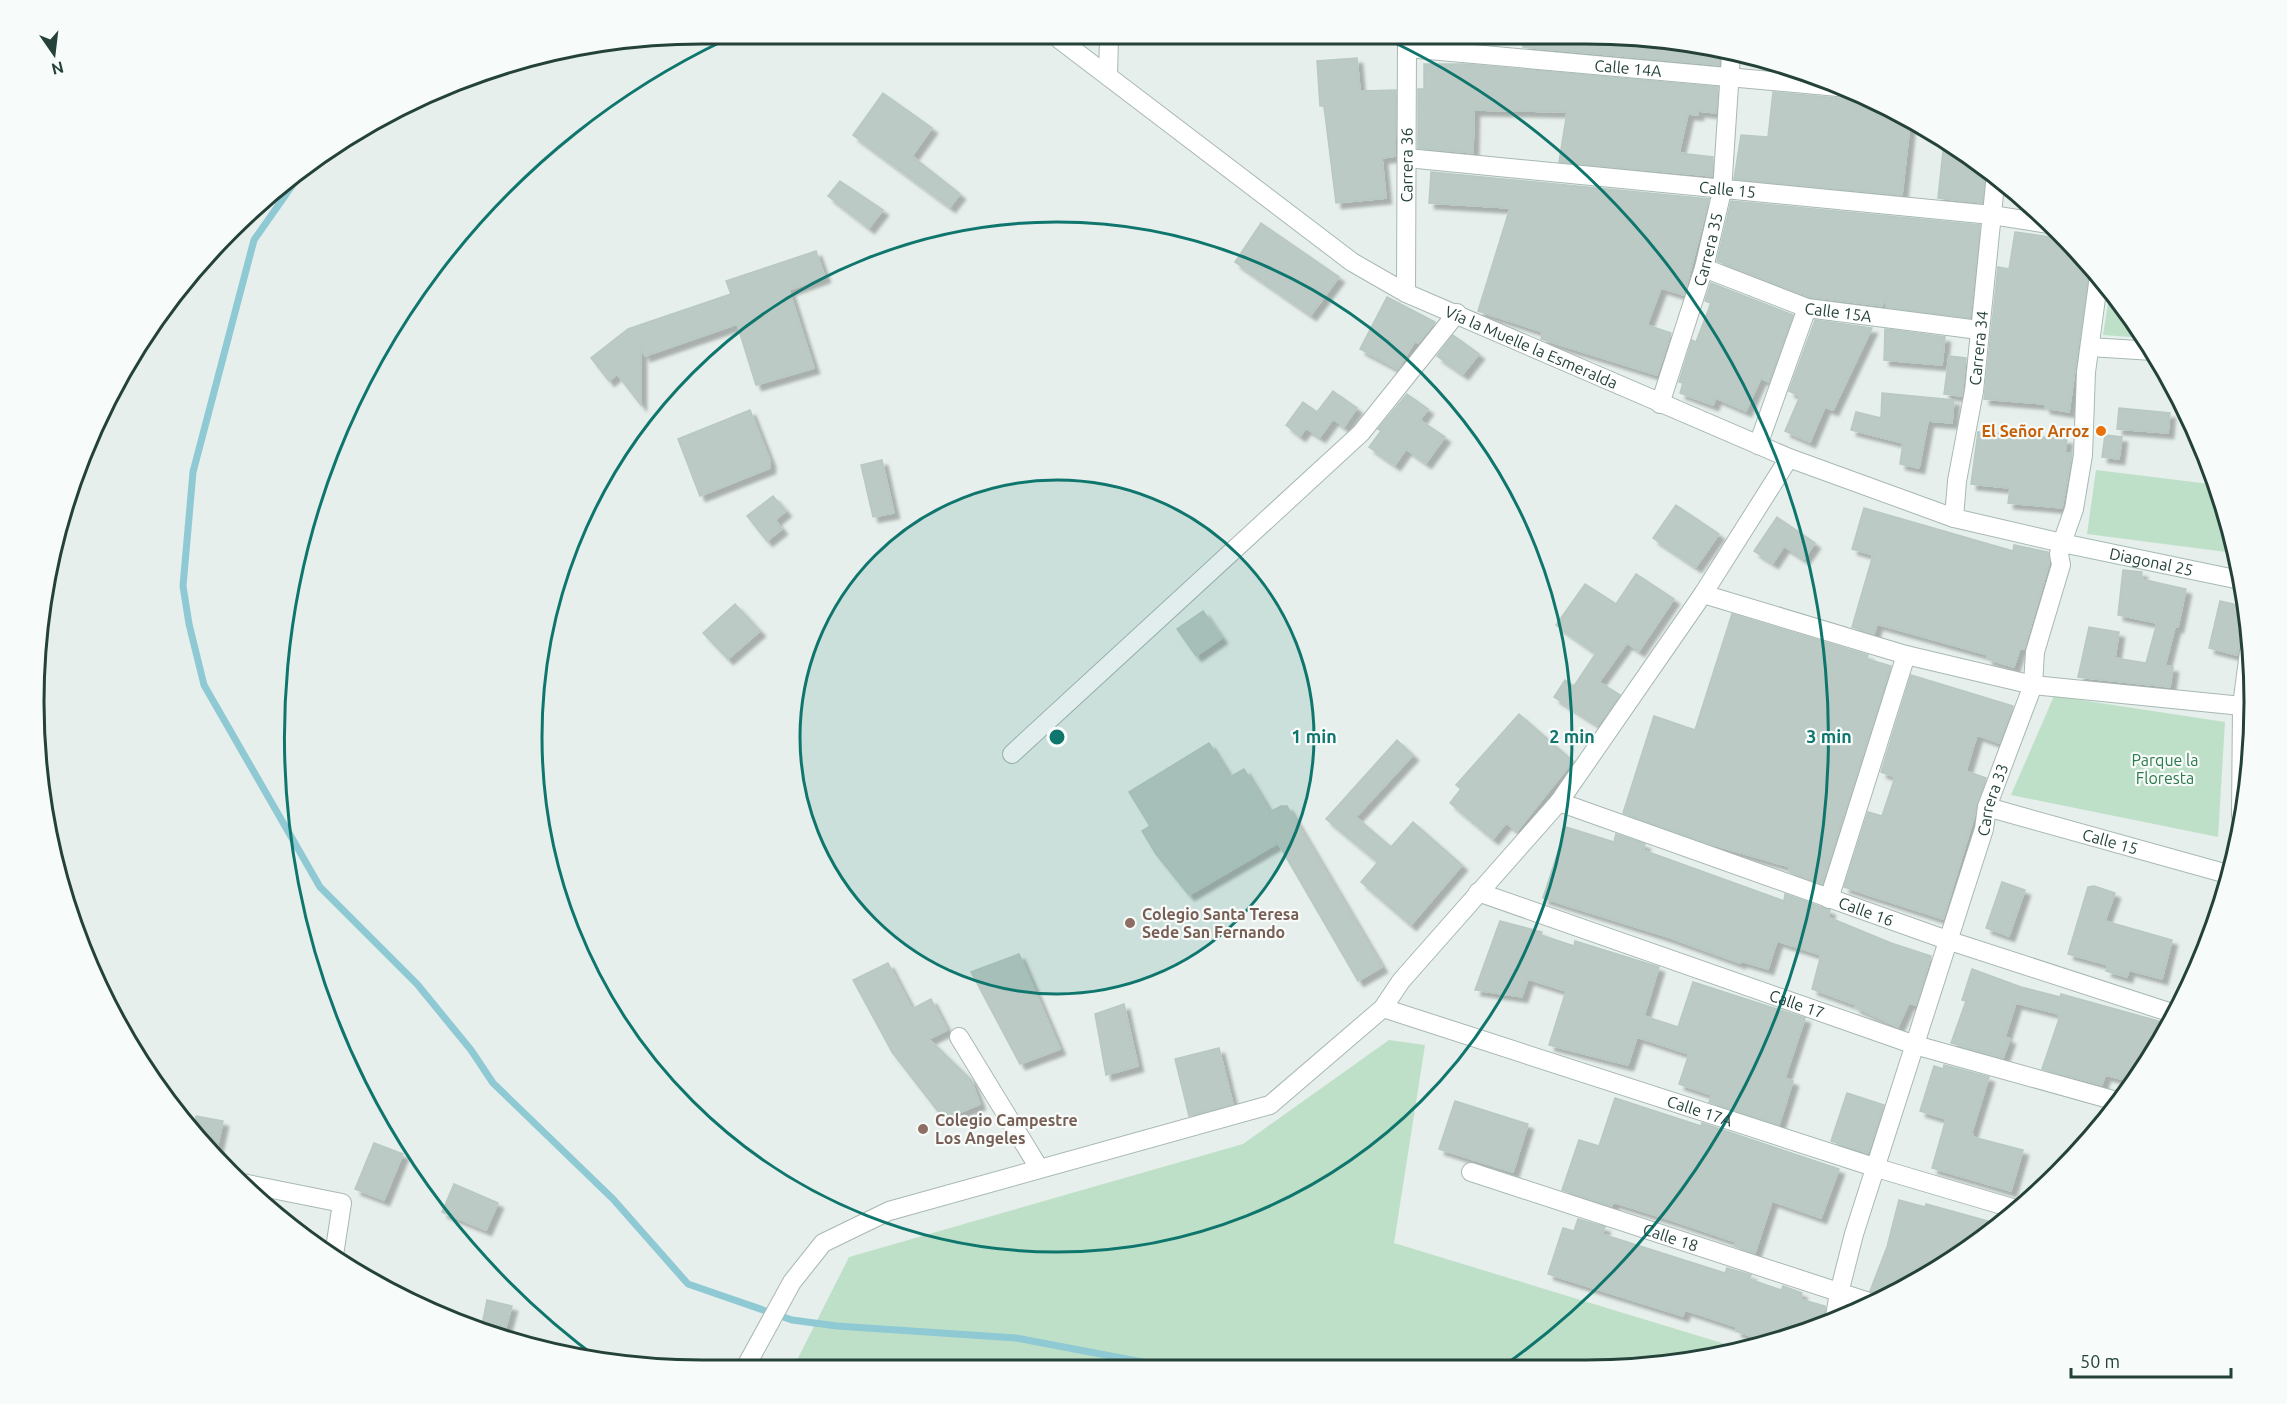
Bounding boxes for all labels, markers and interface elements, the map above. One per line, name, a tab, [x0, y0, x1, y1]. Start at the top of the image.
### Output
north arrow	[24, 24, 84, 84]
street label: Calle 14A	[1594, 56, 1663, 80]
text: N	[50, 58, 66, 79]
street label: Carrera 36	[1397, 127, 1416, 203]
street label: Calle 15	[1698, 178, 1757, 201]
street label: Carrera 35	[1690, 211, 1726, 288]
street label: Calle 15A	[1804, 299, 1873, 325]
street label: Vía la Muelle la Esmeralda	[1442, 302, 1620, 392]
street label: Carrera 34	[1966, 310, 1991, 386]
place label: El Señor Arroz	[1982, 422, 2089, 440]
marker: El Señor Arroz	[2094, 424, 2108, 438]
street label: Diagonal 25	[2108, 544, 2195, 579]
text: 1 min	[1291, 726, 1337, 746]
text: 2 min	[1549, 726, 1595, 746]
text: 3 min	[1806, 726, 1852, 746]
centre of rings	[1047, 727, 1067, 747]
park label: Parque la Floresta	[2131, 751, 2199, 787]
street label: Carrera 33	[1973, 761, 2012, 839]
street label: Calle 15	[2080, 825, 2140, 858]
street label: Calle 16	[1836, 893, 1896, 929]
place label: Colegio Santa Teresa Sede San Fernando	[1142, 905, 1299, 941]
marker: Colegio Santa Teresa Sede San Fernando	[1123, 916, 1137, 930]
street label: Calle 17	[1767, 986, 1827, 1022]
street label: Calle 17A	[1665, 1092, 1735, 1130]
place label: Colegio Campestre Los Angeles	[935, 1111, 1078, 1147]
marker: Colegio Campestre Los Angeles	[916, 1122, 930, 1136]
street label: Calle 18	[1641, 1220, 1701, 1255]
scale bar	[2071, 1341, 2232, 1379]
text: 50 m	[2080, 1351, 2120, 1371]

